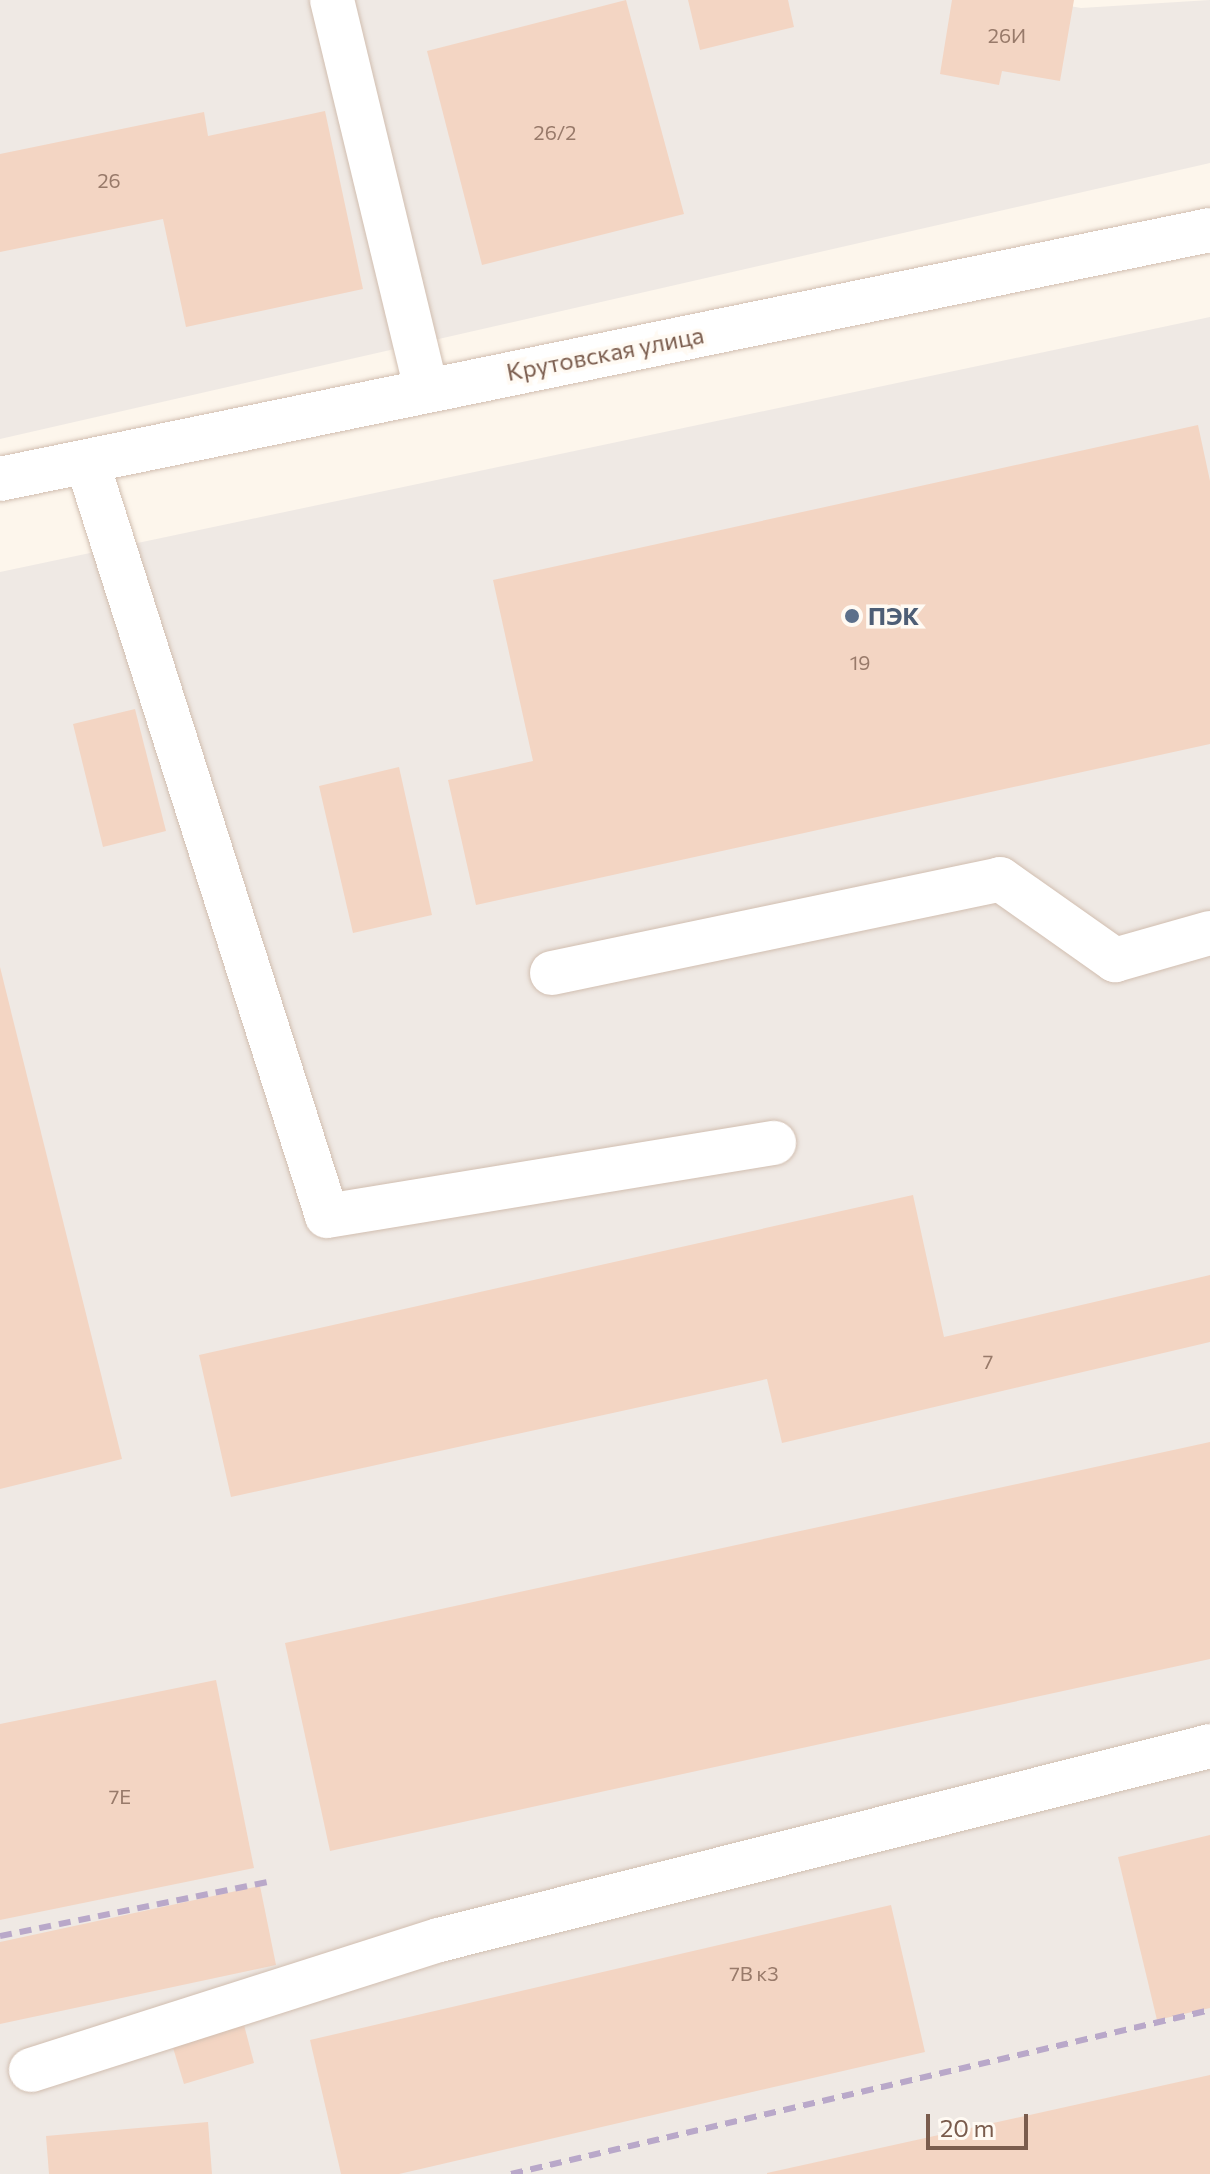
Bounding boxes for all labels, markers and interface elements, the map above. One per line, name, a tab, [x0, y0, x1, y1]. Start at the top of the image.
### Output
house number: 26И	[988, 23, 1026, 47]
house number: 26/2	[534, 120, 576, 144]
house number: 26	[97, 168, 121, 192]
street label: Крутовская улица	[504, 320, 706, 386]
place label: ПЭК	[868, 602, 919, 630]
marker: ПЭК	[843, 607, 861, 625]
house number: 19	[850, 650, 870, 674]
house number: 7	[983, 1349, 993, 1373]
house number: 7Е	[109, 1784, 131, 1808]
house number: 7В к3	[729, 1961, 779, 1985]
scale bar	[930, 2098, 1032, 2148]
text: 20 m	[940, 2113, 994, 2142]

